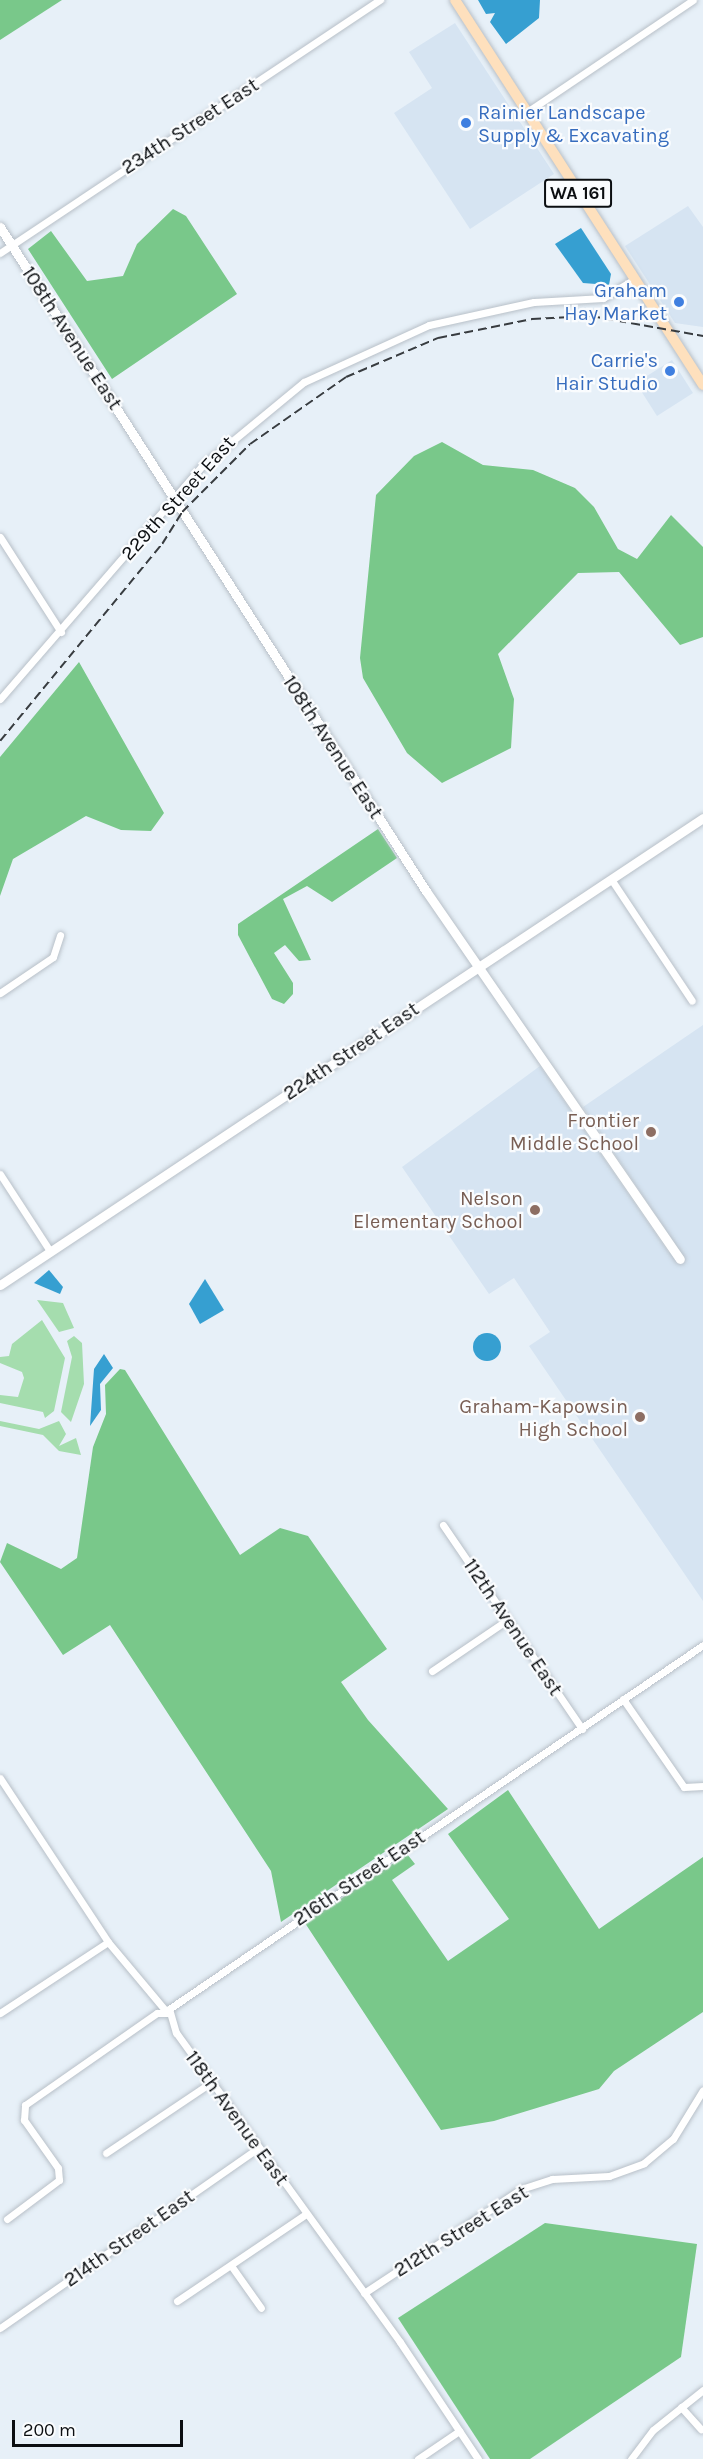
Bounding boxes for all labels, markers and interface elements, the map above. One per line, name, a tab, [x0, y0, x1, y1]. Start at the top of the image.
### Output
street label: 234th Street East	[117, 73, 263, 179]
place label: Rainier Landscape Supply & Excavating	[478, 100, 669, 147]
marker: Rainier Landscape Supply & Excavating	[459, 116, 473, 130]
road number: WA 161	[544, 178, 612, 208]
street label: 108th Avenue East	[17, 262, 127, 414]
place label: Graham Hay Market	[564, 278, 667, 325]
marker: Graham Hay Market	[672, 295, 686, 309]
place label: Carrie's Hair Studio	[555, 348, 658, 395]
marker: Carrie's Hair Studio	[663, 364, 677, 378]
street label: 229th Street East	[116, 431, 240, 565]
street label: 108th Avenue East	[278, 671, 388, 823]
street label: 224th Street East	[279, 997, 423, 1105]
place label: Frontier Middle School	[510, 1108, 639, 1155]
marker: Frontier Middle School	[644, 1125, 658, 1139]
place label: Nelson Elementary School	[353, 1186, 523, 1233]
marker: Nelson Elementary School	[528, 1203, 542, 1217]
place label: Graham-Kapowsin High School	[459, 1394, 628, 1441]
marker: Graham-Kapowsin High School	[633, 1410, 647, 1424]
street label: 112th Avenue East	[458, 1554, 568, 1700]
street label: 216th Street East	[288, 1825, 430, 1931]
street label: 118th Avenue East	[180, 2046, 294, 2190]
street label: 212th Street East	[389, 2180, 533, 2282]
street label: 214th Street East	[59, 2184, 199, 2292]
scale bar	[15, 2408, 186, 2446]
text: 200 m	[23, 2419, 76, 2441]

